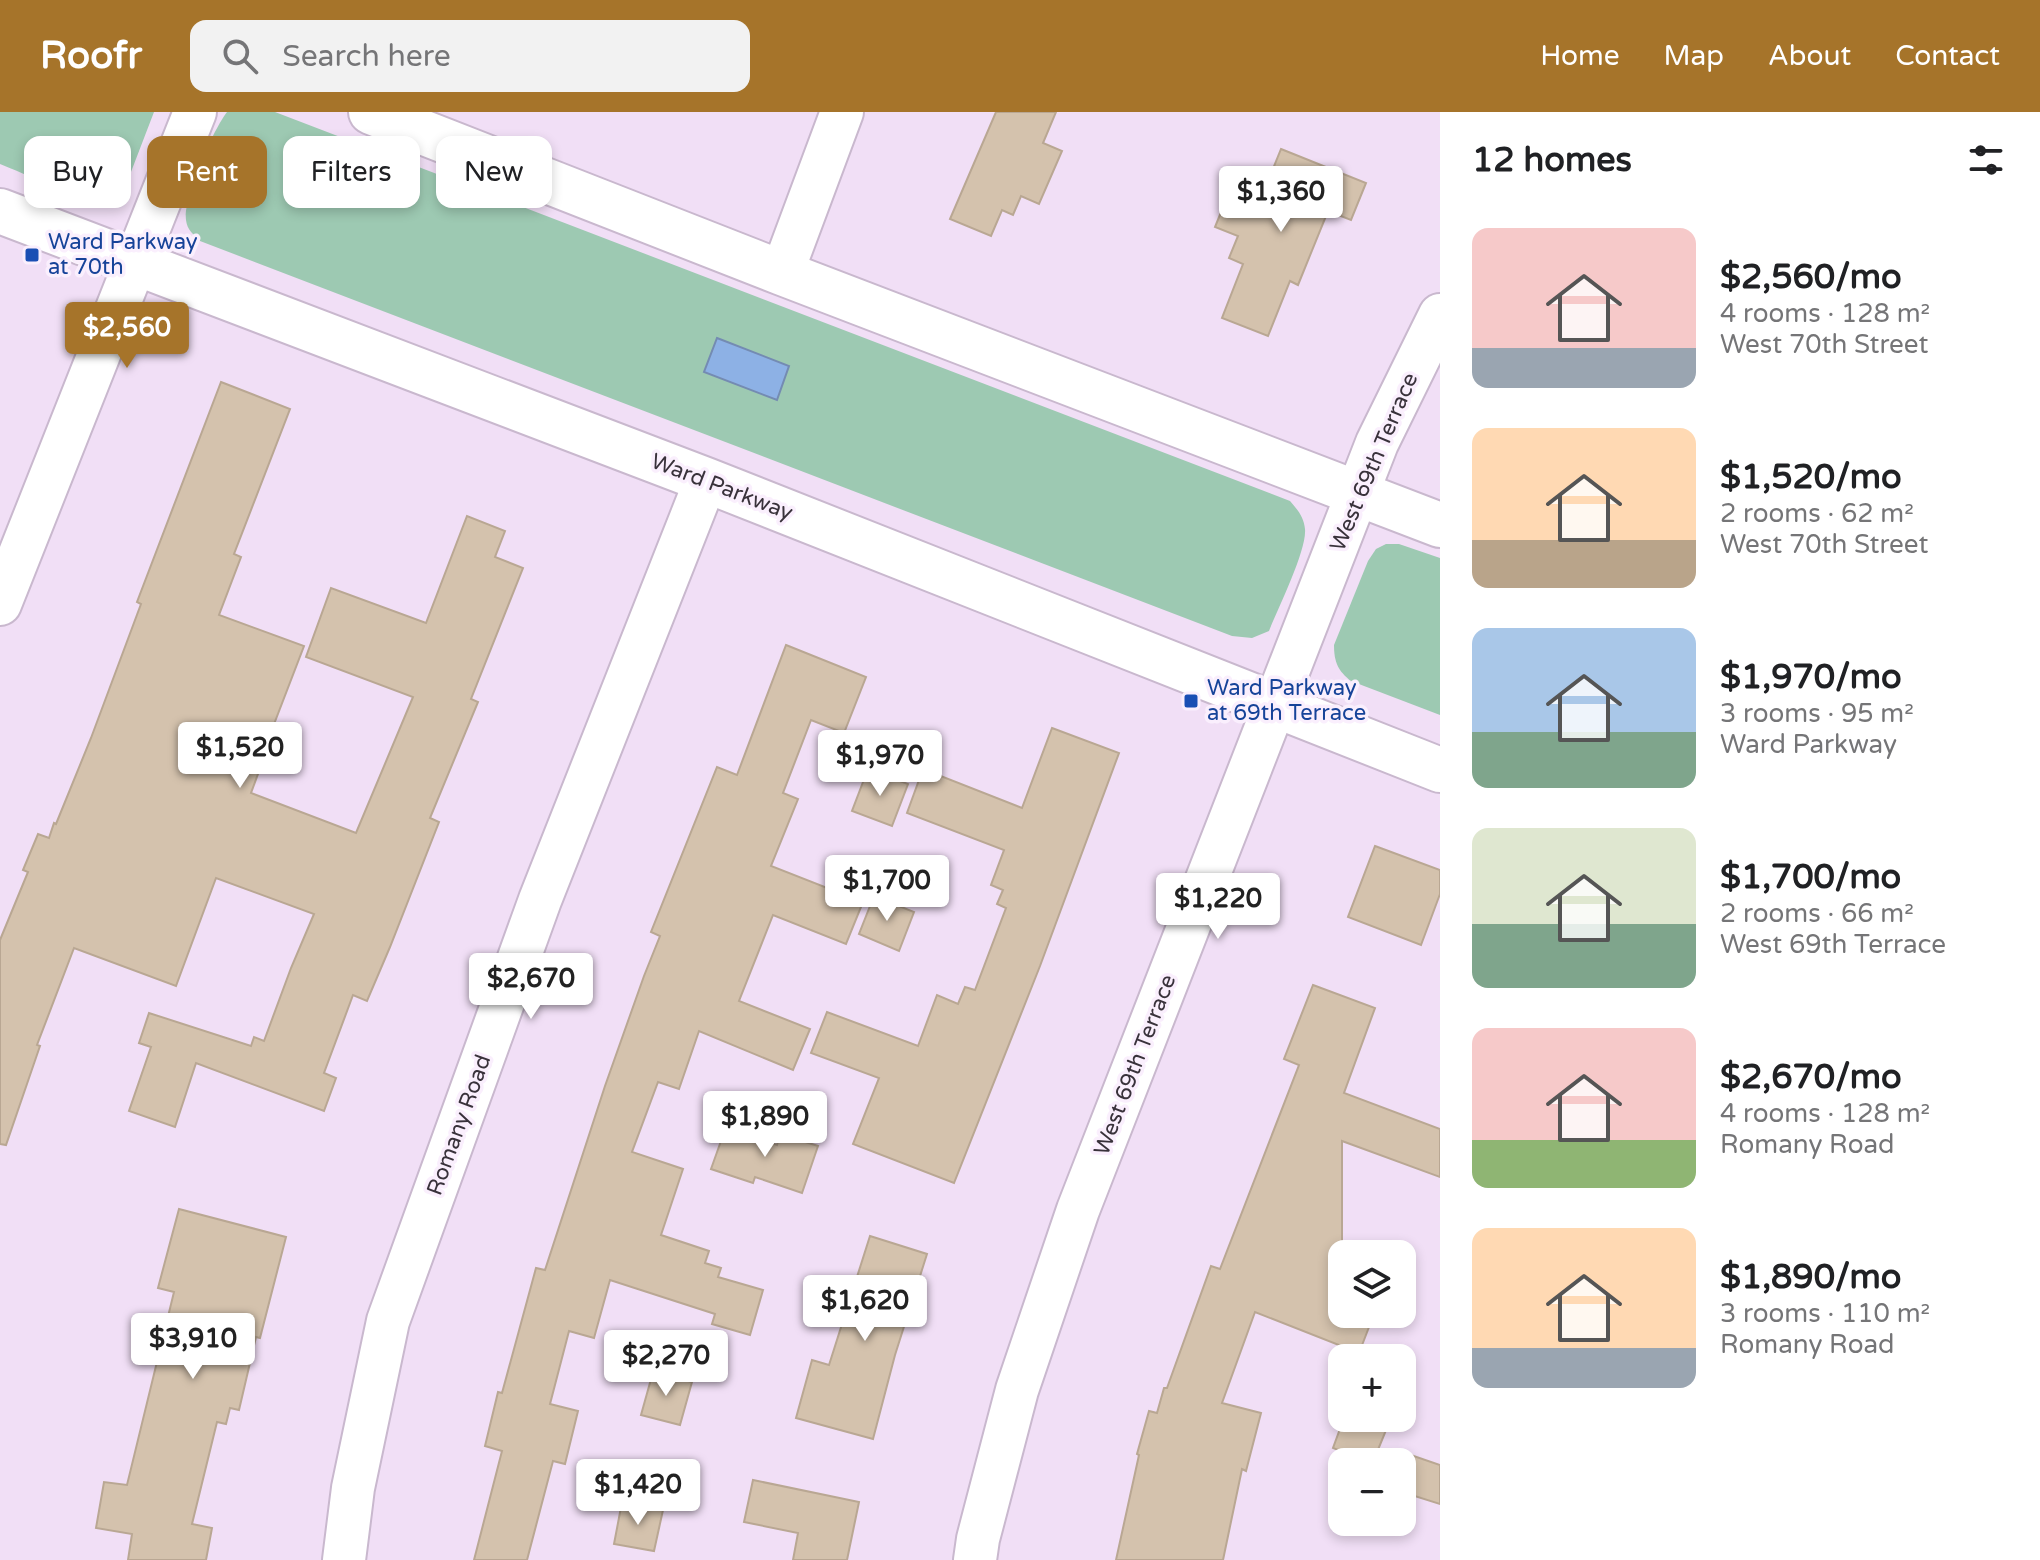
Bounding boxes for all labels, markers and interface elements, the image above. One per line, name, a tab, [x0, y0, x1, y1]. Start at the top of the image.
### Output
search box	[190, 20, 750, 92]
text: Roofr	[40, 33, 142, 79]
icon: search	[218, 34, 262, 78]
text: Search here	[282, 38, 451, 75]
text: Home	[1540, 39, 1620, 73]
text: Map	[1664, 39, 1724, 73]
text: About	[1768, 39, 1851, 73]
text: Contact	[1895, 39, 2000, 73]
chip: Buy	[24, 136, 131, 208]
chip: Rent	[147, 136, 267, 208]
chip: Filters	[283, 136, 420, 208]
chip: New	[436, 136, 552, 208]
icon: filters	[1964, 138, 2008, 182]
text: 12 homes	[1472, 140, 1632, 181]
pin: $1,360	[1216, 166, 1346, 234]
text: $1,360	[1237, 176, 1325, 207]
place label: Ward Parkway at 70th	[48, 229, 198, 280]
marker: Ward Parkway at 70th	[23, 246, 41, 264]
text: $2,560/mo	[1720, 257, 1902, 298]
icon: home	[1536, 260, 1632, 356]
text: 4 rooms · 128 m²	[1720, 298, 1930, 329]
pin: $2,560	[62, 302, 192, 370]
text: $2,560	[83, 312, 171, 343]
text: West 70th Street	[1720, 329, 1928, 360]
street label: West 69th Terrace	[1325, 369, 1423, 555]
street label: Ward Parkway	[647, 448, 797, 526]
text: $1,520/mo	[1720, 457, 1902, 498]
icon: home	[1536, 460, 1632, 556]
text: 2 rooms · 62 m²	[1720, 498, 1914, 529]
text: West 70th Street	[1720, 529, 1928, 560]
text: $1,970/mo	[1720, 657, 1902, 698]
icon: home	[1536, 660, 1632, 756]
place label: Ward Parkway at 69th Terrace	[1207, 675, 1366, 726]
marker: Ward Parkway at 69th Terrace	[1182, 692, 1200, 710]
text: 3 rooms · 95 m²	[1720, 698, 1914, 729]
pin: $1,520	[175, 722, 305, 790]
text: Ward Parkway	[1720, 729, 1897, 760]
pin: $1,970	[815, 730, 945, 798]
text: $1,520	[196, 732, 284, 763]
text: $1,970	[836, 740, 924, 771]
pin: $1,700	[822, 855, 952, 923]
text: $1,700/mo	[1720, 857, 1901, 898]
icon: home	[1536, 860, 1632, 956]
text: $1,700	[843, 865, 931, 896]
pin: $1,220	[1153, 873, 1283, 941]
text: $1,220	[1174, 883, 1262, 914]
text: 2 rooms · 66 m²	[1720, 898, 1914, 929]
text: West 69th Terrace	[1720, 929, 1946, 960]
pin: $2,670	[466, 953, 596, 1021]
text: $2,670	[487, 963, 575, 994]
street label: West 69th Terrace	[1089, 971, 1181, 1159]
street label: Romany Road	[422, 1051, 496, 1199]
text: $2,670/mo	[1720, 1057, 1902, 1098]
icon: home	[1536, 1060, 1632, 1156]
pin: $1,890	[700, 1091, 830, 1159]
text: 4 rooms · 128 m²	[1720, 1098, 1930, 1129]
text: $1,890	[721, 1101, 809, 1132]
text: Romany Road	[1720, 1129, 1894, 1160]
map controls	[1328, 1240, 1416, 1536]
button: layers	[1328, 1240, 1416, 1328]
text: $1,890/mo	[1720, 1257, 1901, 1298]
icon: home	[1536, 1260, 1632, 1356]
pin: $1,620	[800, 1275, 930, 1343]
text: $1,620	[821, 1285, 909, 1316]
text: 3 rooms · 110 m²	[1720, 1298, 1930, 1329]
pin: $3,910	[128, 1313, 258, 1381]
text: $3,910	[149, 1323, 237, 1354]
text: Romany Road	[1720, 1329, 1894, 1360]
pin: $2,270	[601, 1330, 731, 1398]
text: $2,270	[622, 1340, 710, 1371]
button: +	[1328, 1344, 1416, 1432]
button: −	[1328, 1448, 1416, 1536]
pin: $1,420	[573, 1459, 703, 1527]
text: $1,420	[594, 1469, 682, 1500]

